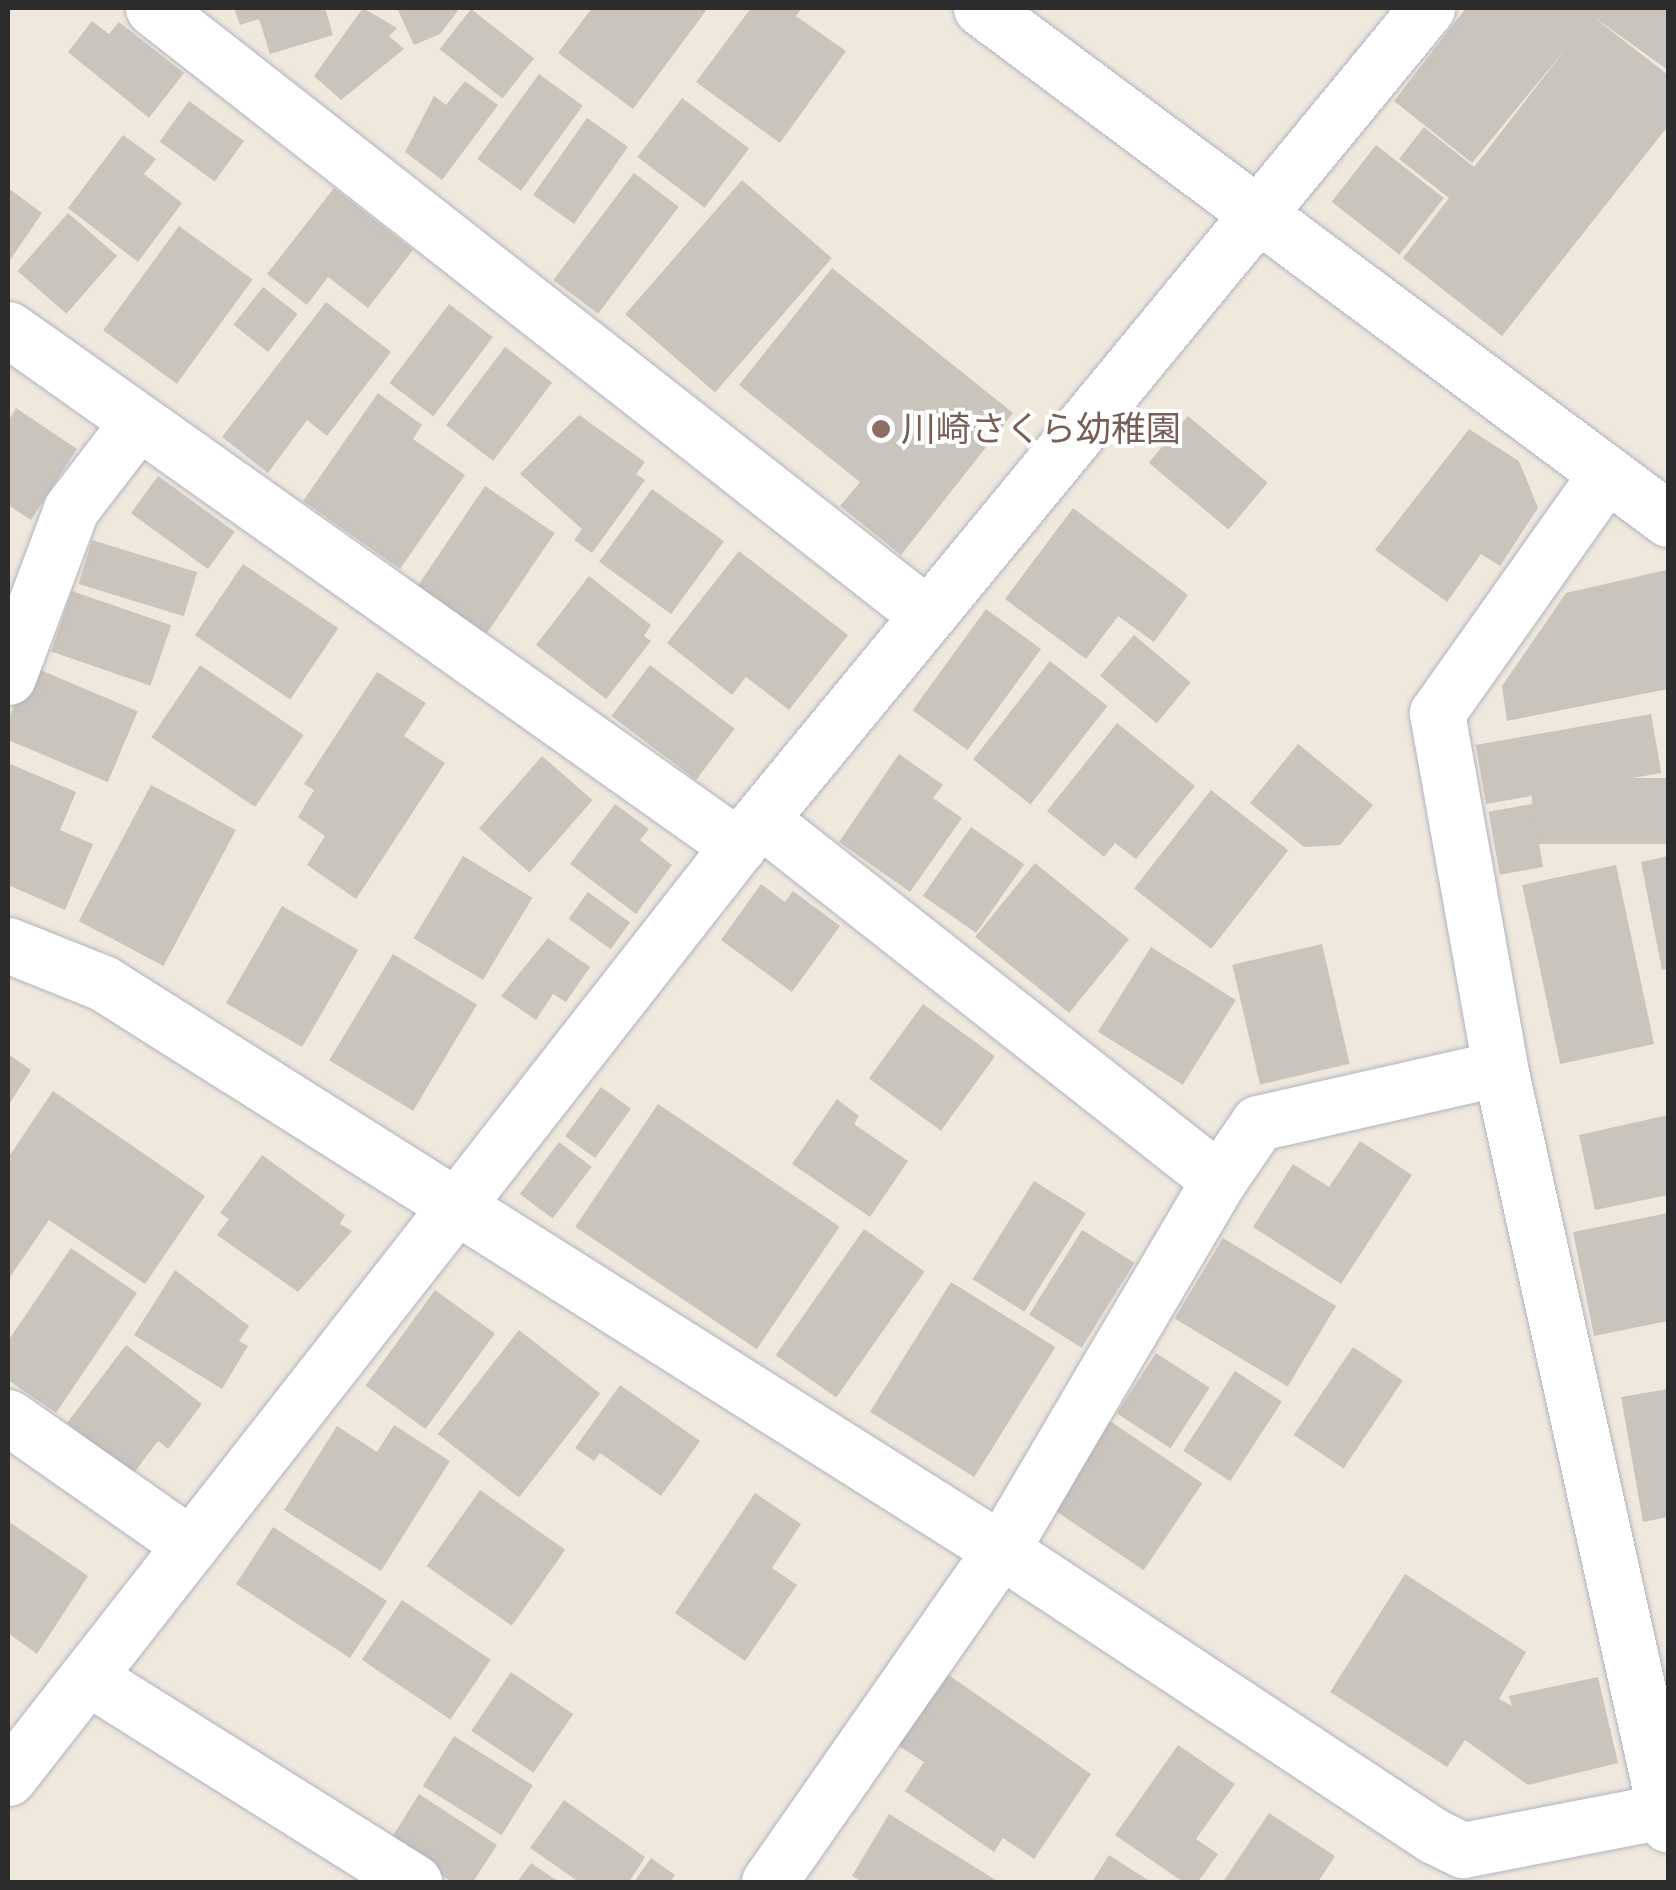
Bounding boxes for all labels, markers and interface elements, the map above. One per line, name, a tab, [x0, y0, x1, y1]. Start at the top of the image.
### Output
place label: 川崎さくら幼稚園	[901, 408, 1181, 450]
marker: 川崎さくら幼稚園	[870, 418, 892, 440]

